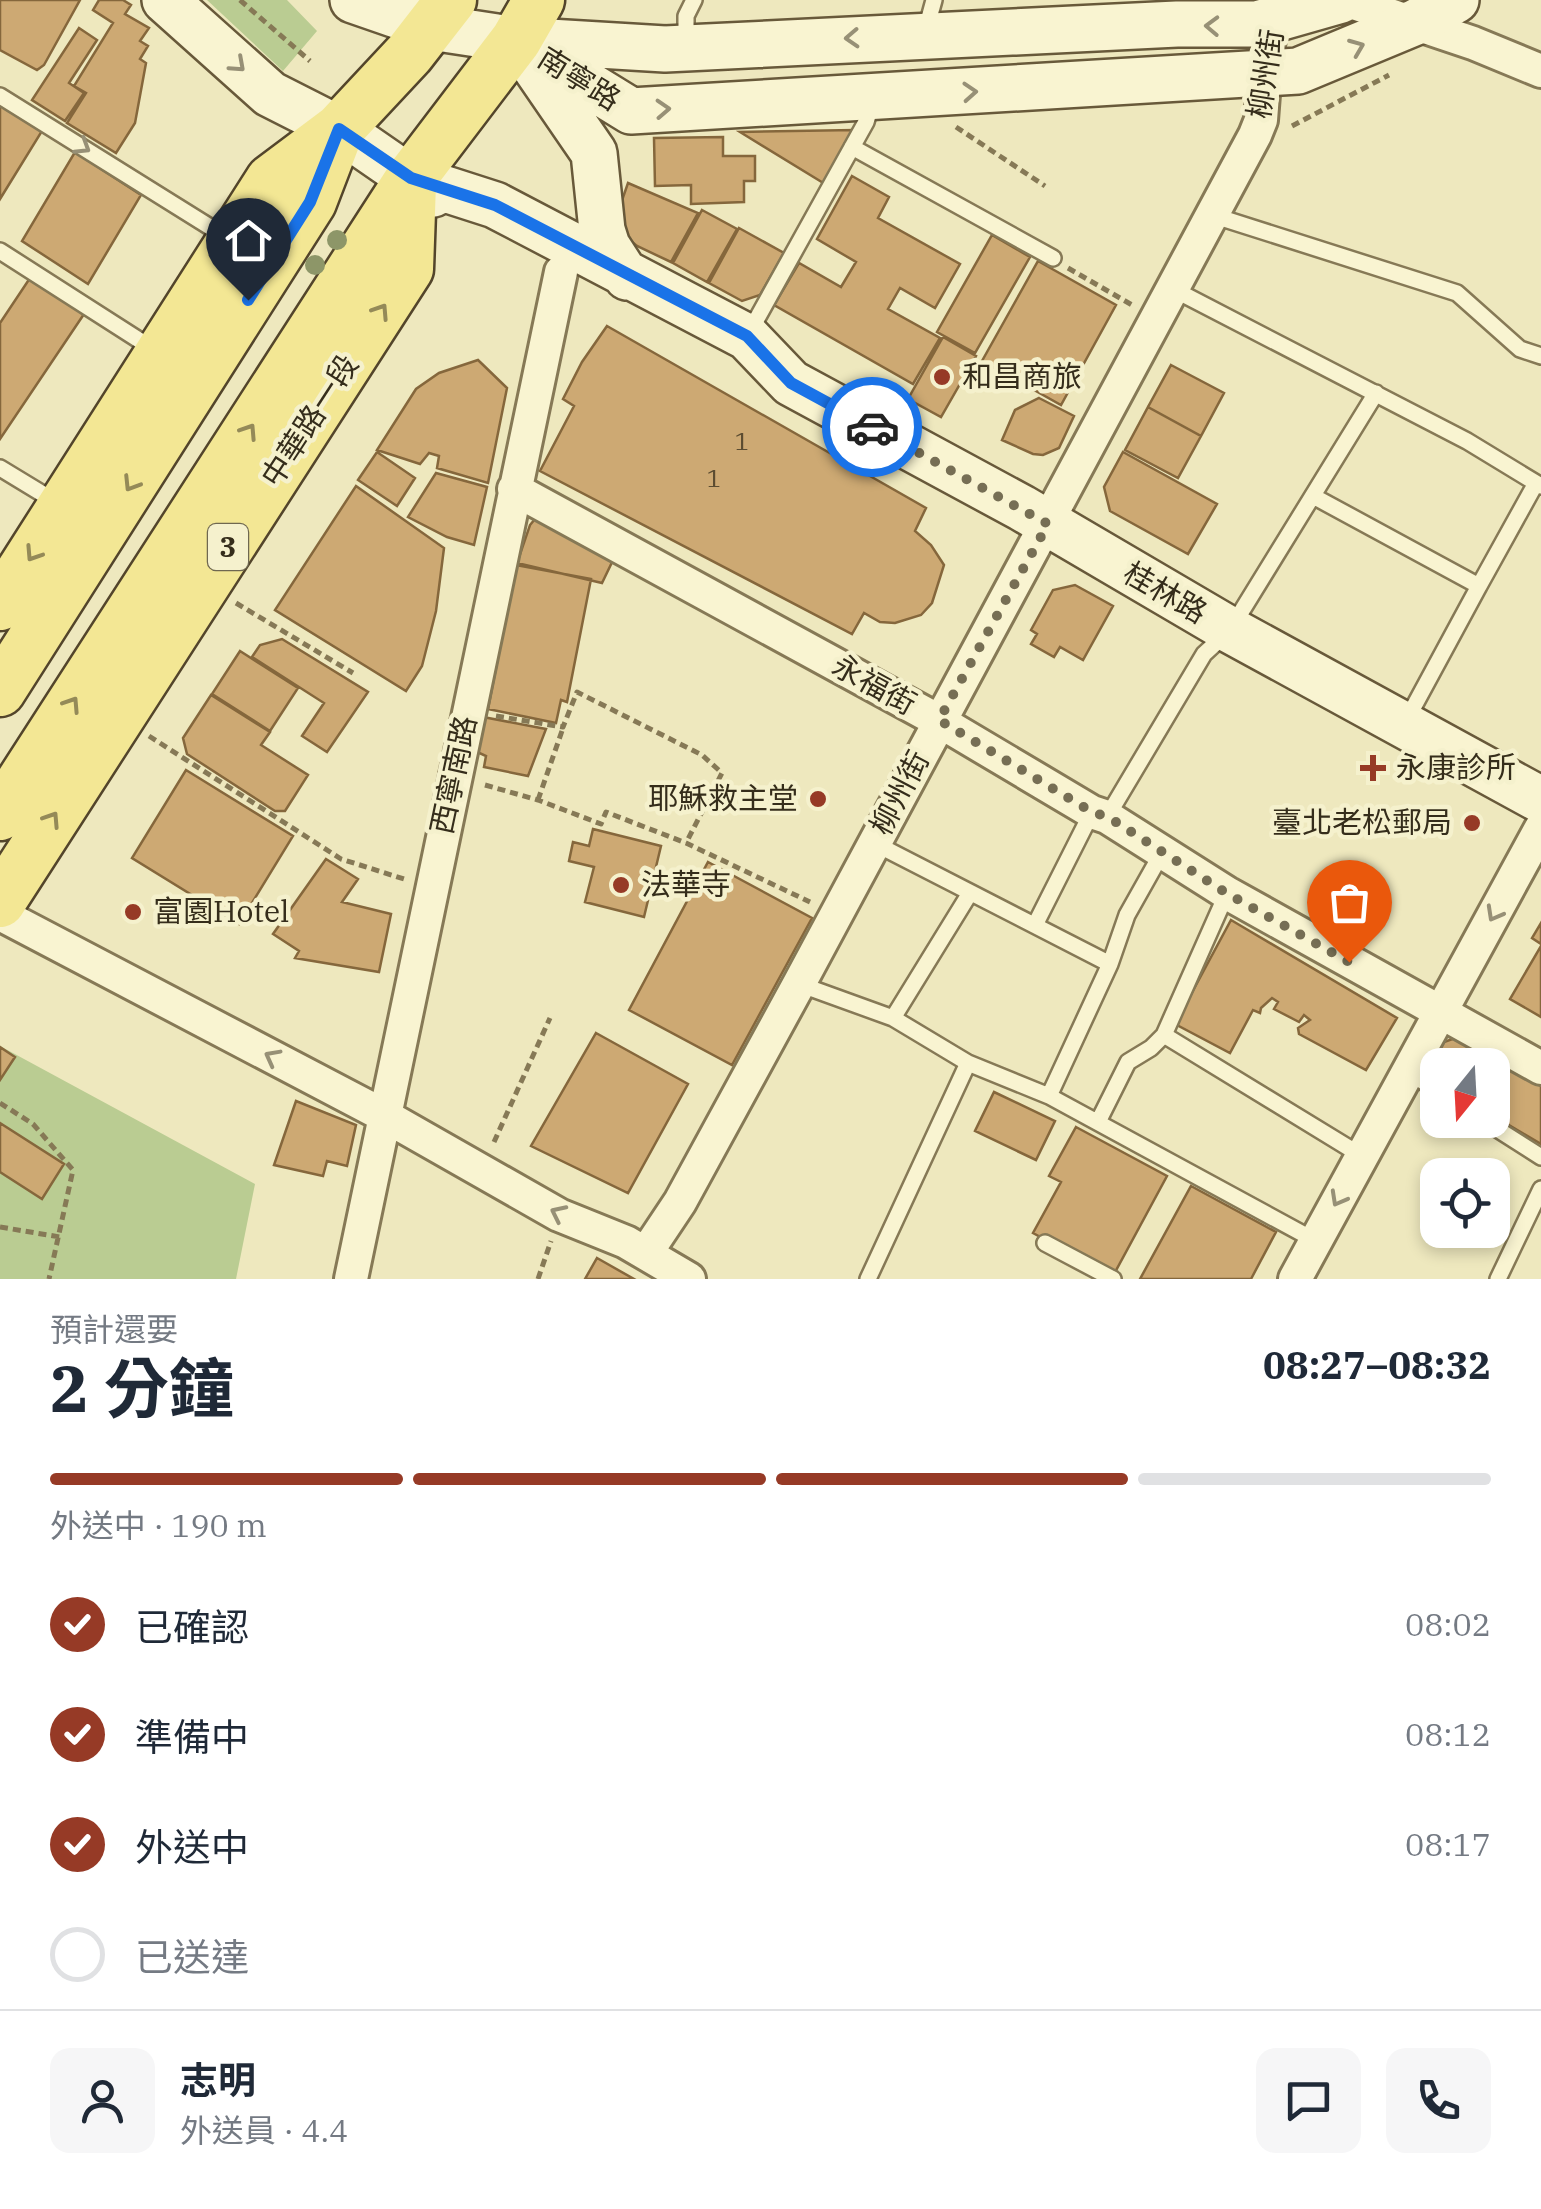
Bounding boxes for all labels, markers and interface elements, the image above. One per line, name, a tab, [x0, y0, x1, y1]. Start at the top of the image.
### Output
one-way arrow	[1204, 15, 1219, 36]
street label: 柳州街	[1238, 26, 1291, 121]
one-way arrow	[844, 27, 860, 48]
street label: 南寧路	[531, 37, 628, 118]
one-way arrow	[1347, 38, 1365, 58]
one-way arrow	[226, 53, 245, 71]
one-way arrow	[963, 82, 979, 103]
one-way arrow	[656, 99, 672, 120]
one-way arrow	[72, 135, 90, 154]
pin	[206, 198, 291, 301]
icon: home	[221, 213, 276, 268]
one-way arrow	[368, 304, 387, 322]
street label: 中華路一段	[252, 347, 366, 494]
place label: 和昌商旅	[962, 356, 1082, 395]
marker: 和昌商旅	[931, 366, 953, 388]
courier	[822, 377, 922, 477]
icon: car	[845, 400, 900, 455]
one-way arrow	[236, 423, 255, 441]
house number: 1	[734, 424, 750, 457]
house number: 1	[706, 461, 722, 494]
one-way arrow	[125, 473, 144, 491]
road number: 3	[208, 524, 248, 570]
one-way arrow	[26, 543, 45, 561]
street label: 桂林路	[1117, 552, 1214, 631]
street label: 永福街	[826, 645, 924, 723]
one-way arrow	[60, 696, 79, 714]
street label: 西寧南路	[421, 712, 484, 837]
street label: 柳州街	[860, 743, 937, 841]
place label: 永康診所	[1396, 747, 1516, 786]
marker: 永康診所	[1360, 755, 1386, 781]
place label: 耶穌救主堂	[648, 778, 798, 817]
marker: 耶穌救主堂	[807, 788, 829, 810]
place label: 臺北老松郵局	[1272, 802, 1452, 841]
one-way arrow	[40, 812, 59, 830]
marker: 臺北老松郵局	[1461, 812, 1483, 834]
pin	[1307, 860, 1392, 963]
place label: 法華寺	[641, 864, 731, 903]
marker: 法華寺	[610, 874, 632, 896]
icon: bag	[1322, 875, 1377, 930]
place label: 富園Hotel	[153, 891, 289, 930]
marker: 富園Hotel	[122, 901, 144, 923]
one-way arrow	[1487, 903, 1507, 921]
north arrow	[1420, 1048, 1510, 1138]
map controls	[1420, 1048, 1510, 1248]
one-way arrow	[265, 1050, 283, 1069]
button: locate	[1420, 1158, 1510, 1248]
one-way arrow	[1331, 1188, 1351, 1206]
one-way arrow	[550, 1206, 568, 1225]
text: 預計還要	[50, 1308, 178, 1350]
text: 08:27–08:32	[1263, 1340, 1491, 1389]
text: 2 分鐘	[50, 1345, 234, 1430]
text: 外送中 · 190 m	[50, 1504, 267, 1546]
icon: check	[50, 1597, 105, 1652]
text: 已確認	[135, 1602, 249, 1651]
text: 08:02	[1405, 1603, 1491, 1645]
icon: check	[50, 1707, 105, 1762]
text: 準備中	[135, 1712, 249, 1761]
text: 08:12	[1405, 1713, 1491, 1755]
icon: check	[50, 1817, 105, 1872]
text: 外送中	[135, 1822, 249, 1871]
text: 08:17	[1405, 1823, 1491, 1865]
text: 已送達	[135, 1932, 249, 1981]
button: person	[50, 2048, 155, 2153]
button: chat	[1256, 2048, 1361, 2153]
button: phone	[1386, 2048, 1491, 2153]
text: 志明	[180, 2055, 256, 2104]
text: 外送員 · 4.4	[180, 2109, 348, 2151]

